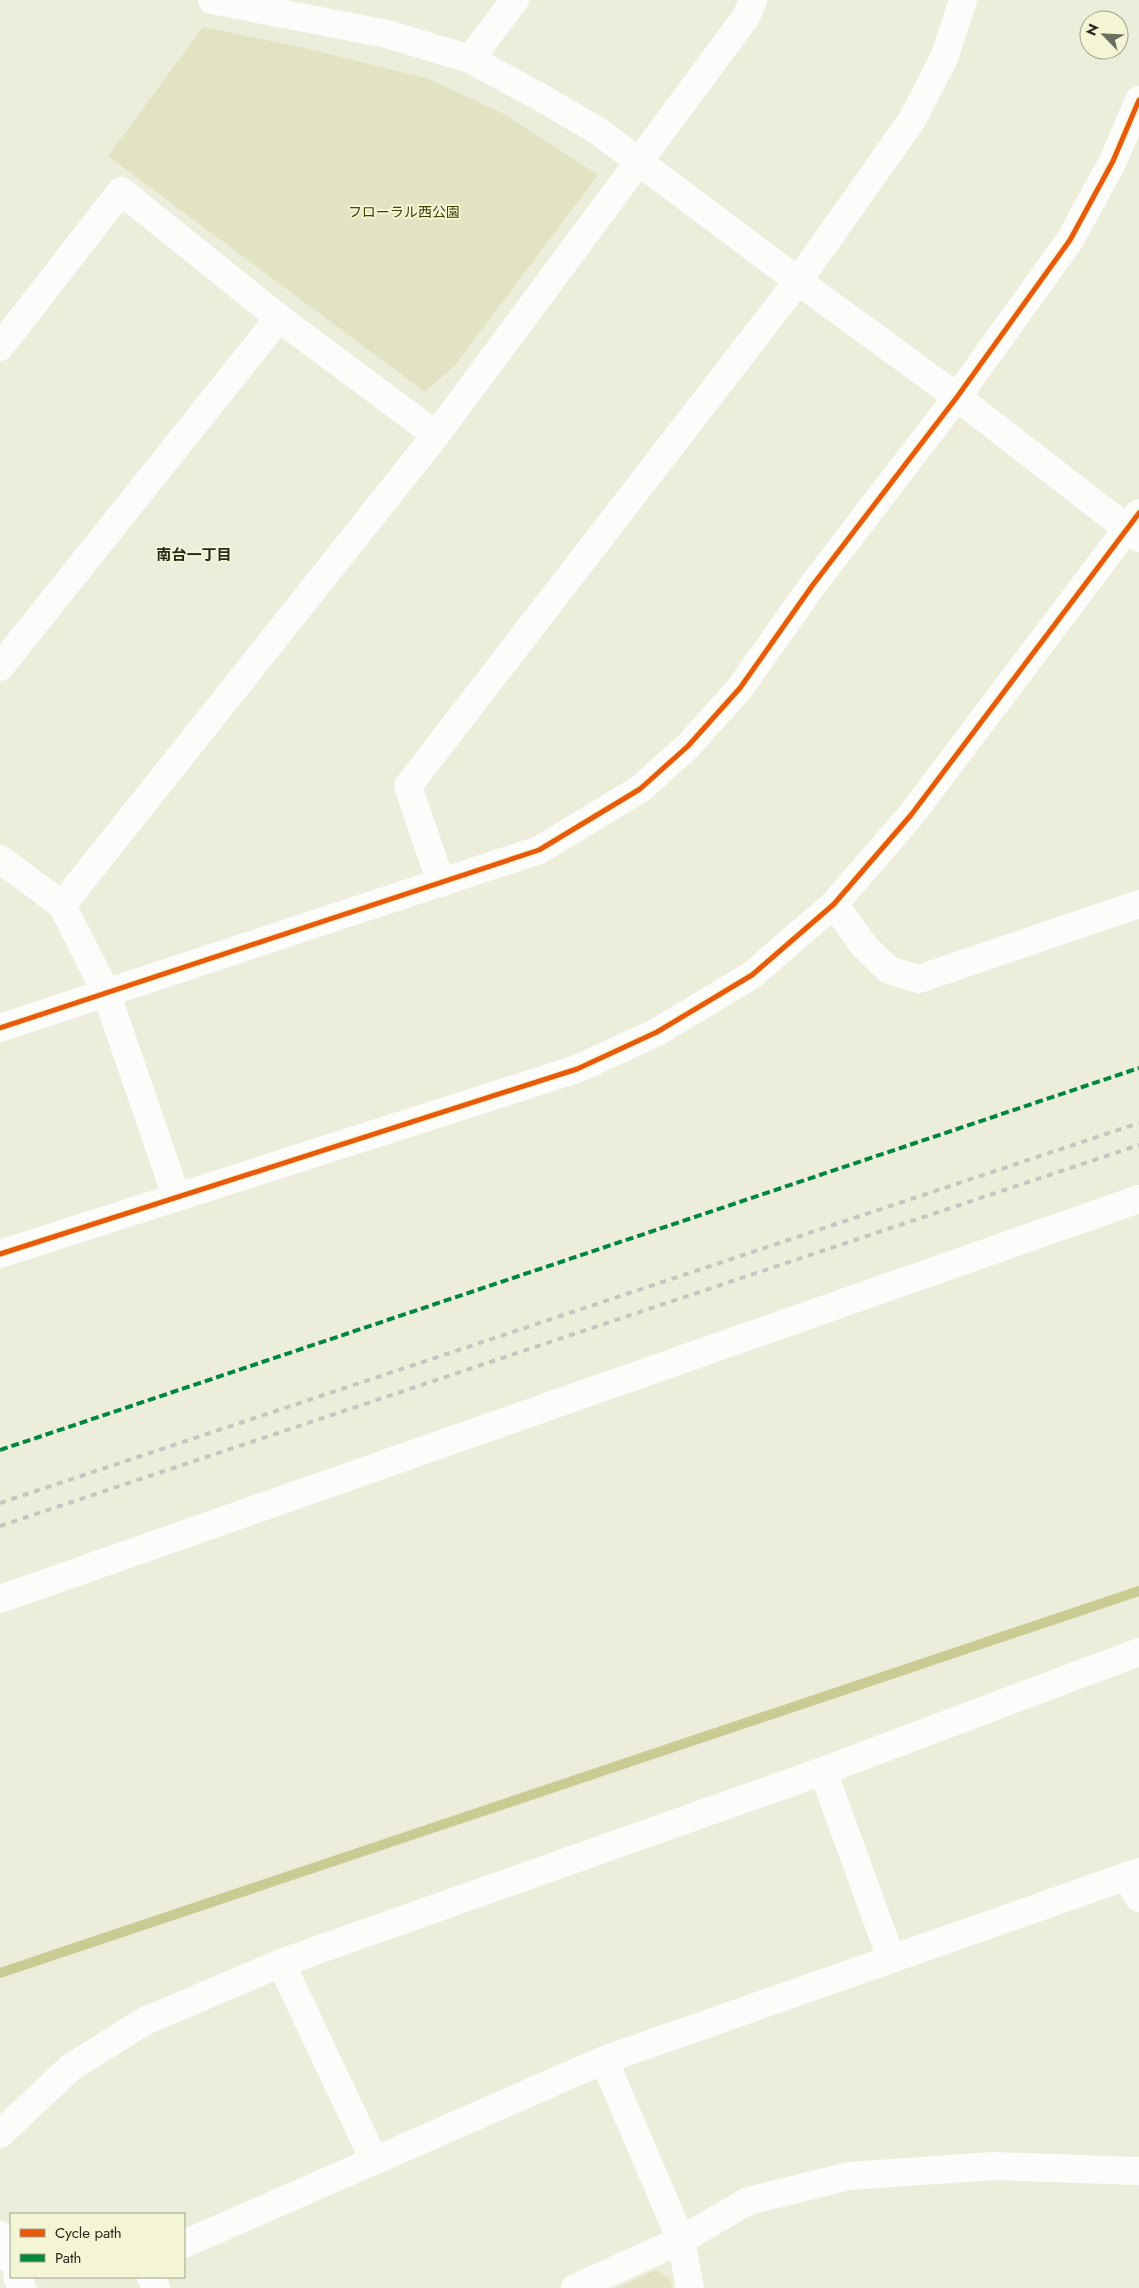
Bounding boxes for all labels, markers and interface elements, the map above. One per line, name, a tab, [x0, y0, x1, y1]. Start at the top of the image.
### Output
north arrow	[1079, 10, 1129, 60]
text: N	[1081, 21, 1104, 39]
park label: フローラル西公園	[348, 202, 460, 222]
district label: 南台一丁目	[156, 544, 232, 566]
legend	[10, 2213, 185, 2278]
text: Cycle path	[55, 2222, 122, 2244]
text: Path	[55, 2247, 81, 2269]

